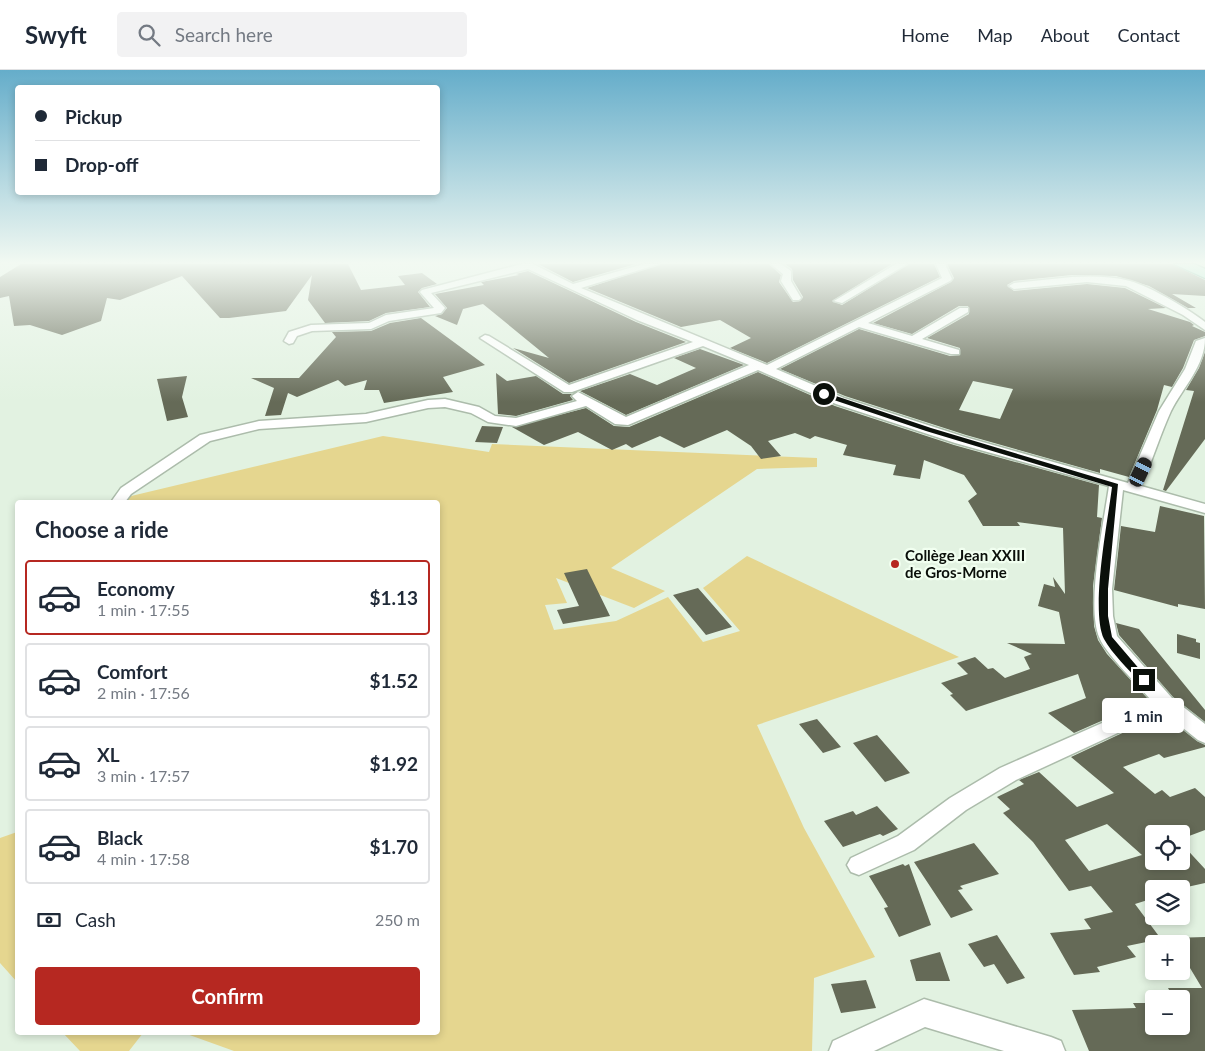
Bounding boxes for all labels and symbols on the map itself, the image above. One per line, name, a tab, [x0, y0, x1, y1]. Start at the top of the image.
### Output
route start	[813, 383, 835, 405]
car	[1127, 455, 1154, 489]
place label: Collège Jean XXIII de Gros-Morne	[905, 546, 1025, 581]
marker: Collège Jean XXIII de Gros-Morne	[889, 558, 901, 570]
route end	[1133, 669, 1155, 691]
callout: 1 min	[1103, 698, 1185, 732]

